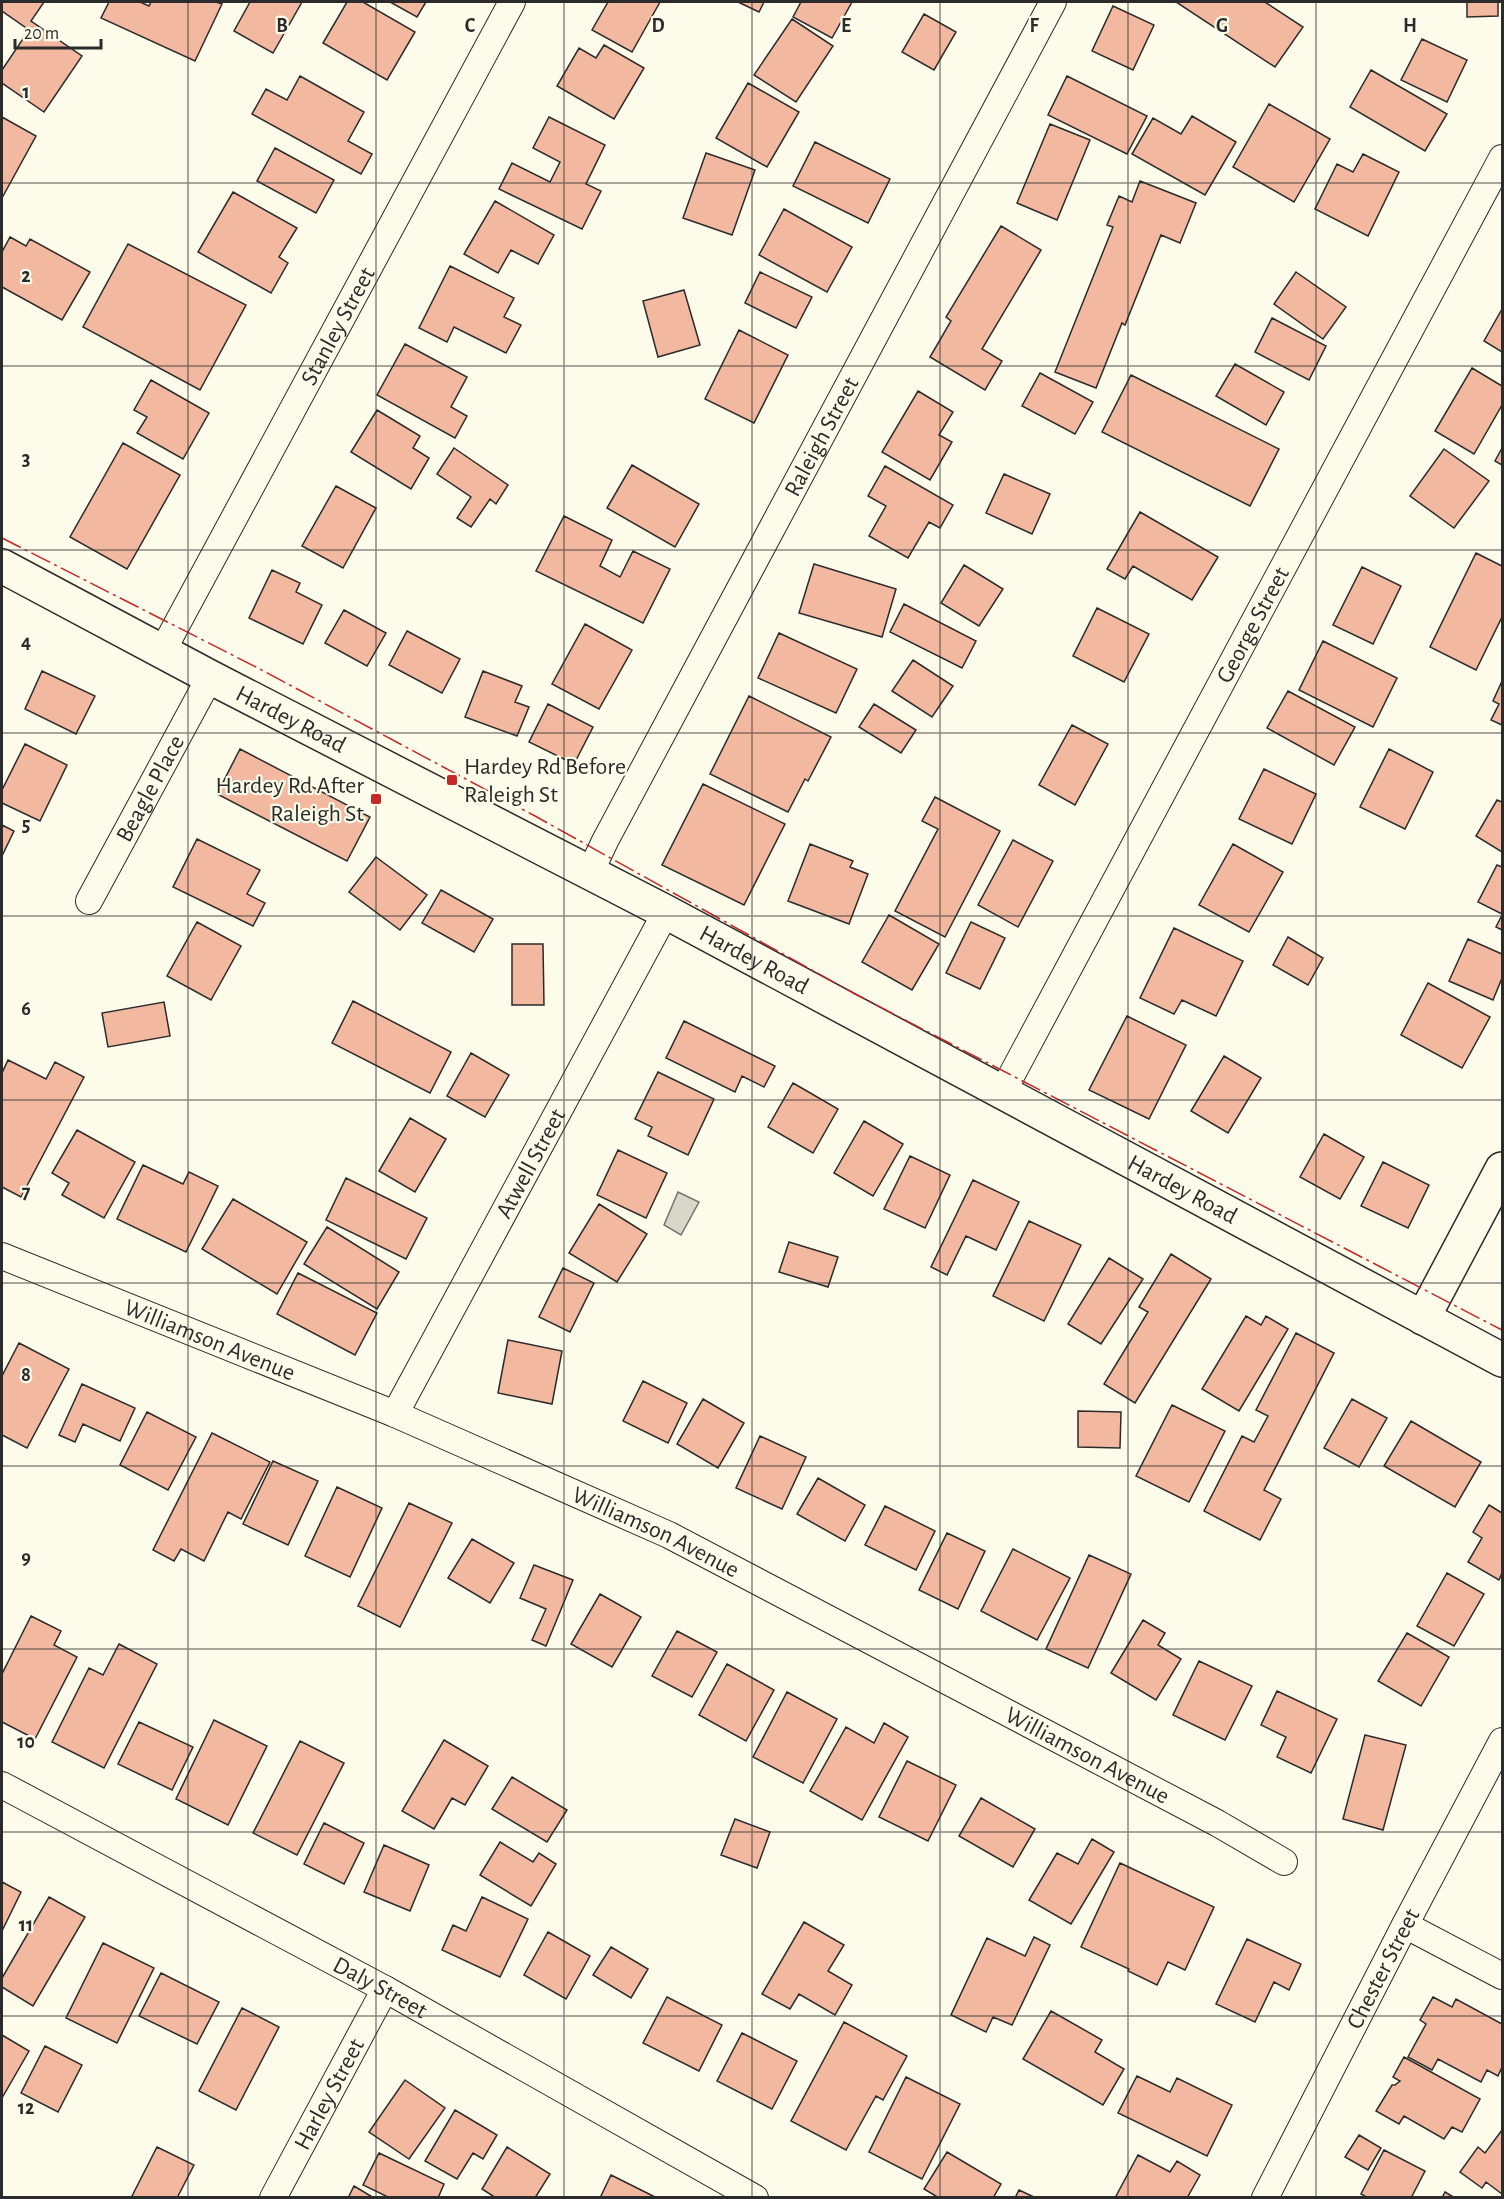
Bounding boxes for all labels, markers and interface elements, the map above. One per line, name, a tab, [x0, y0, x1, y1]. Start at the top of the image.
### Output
scale bar	[15, 12, 100, 50]
text: B	[276, 16, 288, 36]
text: C	[465, 16, 476, 36]
text: D	[651, 16, 665, 36]
text: E	[841, 16, 851, 36]
text: F	[1029, 16, 1039, 36]
text: G	[1216, 16, 1228, 36]
text: H	[1403, 16, 1417, 36]
text: 20 m	[24, 25, 59, 43]
text: 1	[22, 82, 30, 102]
street label: Stanley Street	[297, 263, 380, 389]
text: 2	[21, 266, 31, 286]
street label: Raleigh Street	[780, 373, 864, 501]
text: 3	[22, 449, 30, 469]
street label: George Street	[1213, 563, 1294, 687]
text: 4	[21, 632, 31, 652]
street label: Hardey Road	[232, 682, 349, 758]
street label: Beagle Place	[112, 732, 189, 846]
place label: Hardey Rd Before Raleigh St	[464, 755, 626, 807]
marker: Hardey Rd Before Raleigh St	[445, 773, 459, 787]
place label: Hardey Rd After Raleigh St	[215, 774, 364, 826]
marker: Hardey Rd After Raleigh St	[369, 792, 383, 806]
text: 5	[22, 815, 30, 835]
street label: Hardey Road	[695, 921, 812, 999]
text: 6	[21, 999, 31, 1019]
street label: Atwell Street	[492, 1105, 571, 1222]
street label: Hardey Road	[1124, 1151, 1241, 1229]
text: 7	[22, 1182, 31, 1202]
street label: Williamson Avenue	[121, 1295, 298, 1386]
text: 8	[21, 1365, 31, 1385]
street label: Williamson Avenue	[569, 1483, 743, 1583]
text: 9	[21, 1548, 31, 1568]
street label: Williamson Avenue	[1001, 1703, 1173, 1809]
text: 10	[17, 1732, 35, 1752]
street label: Chester Street	[1343, 1905, 1425, 2033]
text: 11	[19, 1915, 33, 1935]
street label: Daly Street	[329, 1953, 431, 2023]
street label: Harley Street	[290, 2035, 369, 2154]
text: 12	[18, 2098, 34, 2118]

